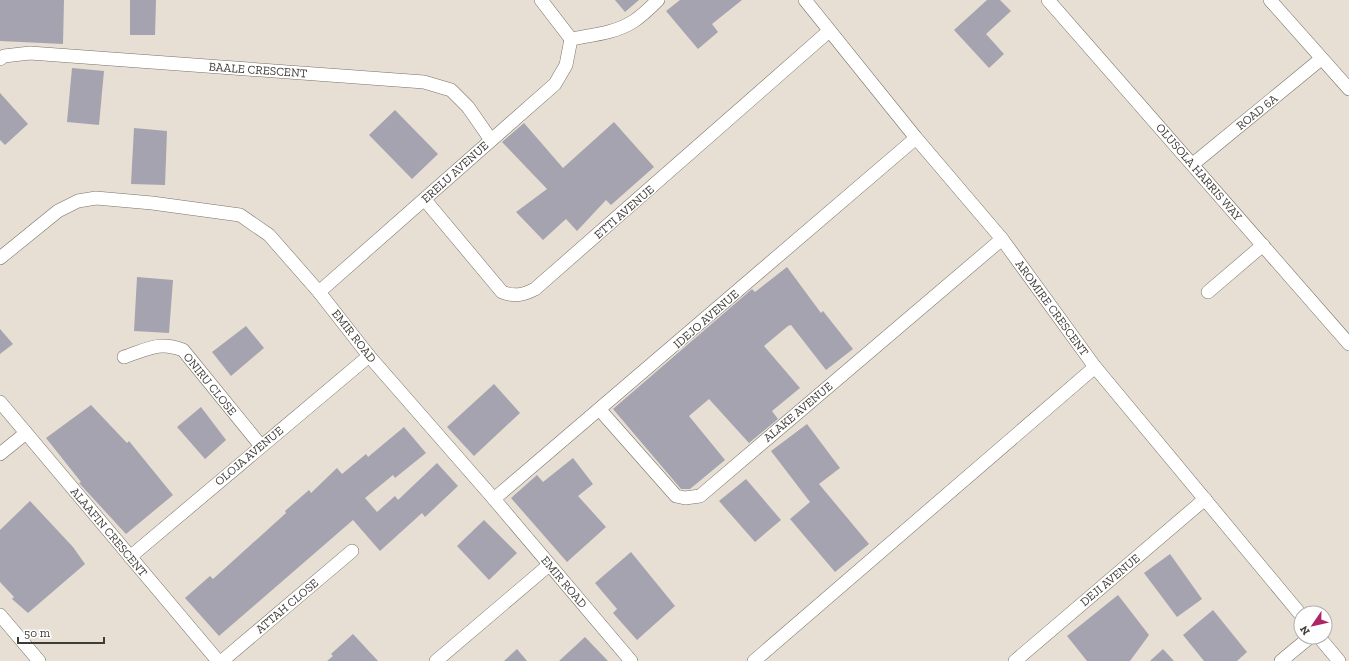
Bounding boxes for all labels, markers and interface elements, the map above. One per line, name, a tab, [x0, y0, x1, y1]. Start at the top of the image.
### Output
street label: BAALE CRESCENT	[208, 60, 308, 80]
street label: ROAD 6A	[1234, 91, 1281, 133]
street label: OLUSOLA HARRIS WAY	[1153, 121, 1245, 224]
street label: ERELU AVENUE	[419, 138, 491, 206]
street label: ETTI AVENUE	[591, 182, 657, 242]
street label: AROMIRE CRESCENT	[1013, 257, 1092, 359]
street label: IDEJO AVENUE	[670, 287, 742, 351]
street label: EMIR ROAD	[329, 307, 379, 365]
street label: ONIRU CLOSE	[181, 350, 239, 418]
street label: ALAKE AVENUE	[761, 379, 835, 445]
street label: OLOJA AVENUE	[212, 423, 286, 489]
street label: ALAAFIN CRESCENT	[68, 485, 151, 580]
street label: DEJI AVENUE	[1077, 551, 1143, 609]
street label: EMIR ROAD	[538, 553, 590, 611]
street label: ATTAH CLOSE	[253, 576, 321, 636]
north arrow	[1293, 605, 1333, 645]
scale bar	[18, 619, 104, 645]
text: N	[1297, 623, 1313, 637]
text: 50 m	[24, 626, 51, 640]

